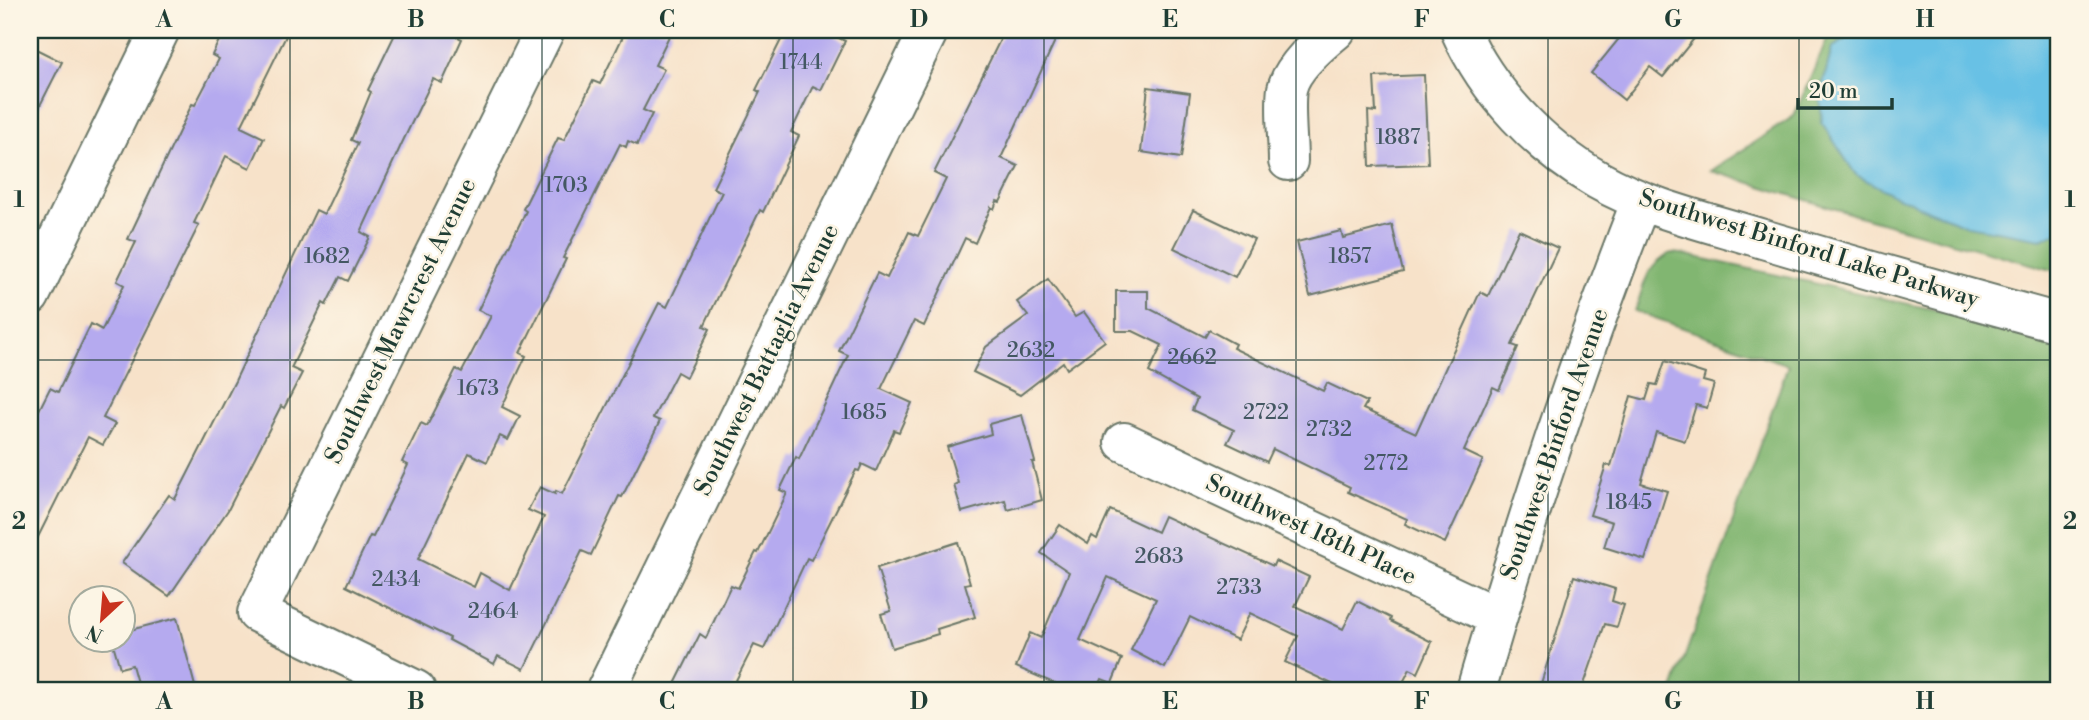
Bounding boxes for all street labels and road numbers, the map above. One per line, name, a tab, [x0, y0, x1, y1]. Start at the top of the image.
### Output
street label: Southwest Mawrcrest Avenue	[319, 173, 483, 469]
street label: Southwest Binford Lake Parkway	[1635, 183, 1983, 315]
street label: Southwest Battaglia Avenue	[688, 219, 846, 501]
street label: Southwest Binford Avenue	[1494, 304, 1616, 584]
street label: Southwest 18th Place	[1201, 468, 1421, 592]

